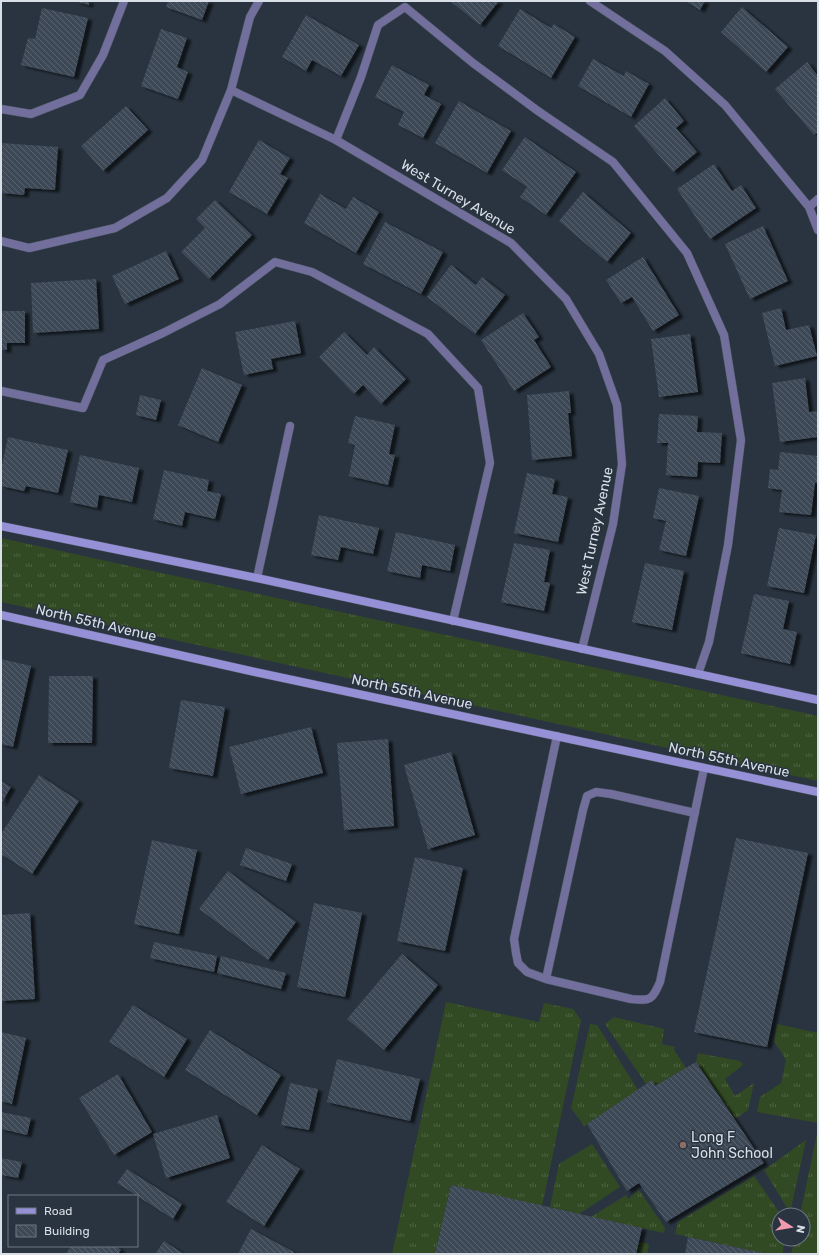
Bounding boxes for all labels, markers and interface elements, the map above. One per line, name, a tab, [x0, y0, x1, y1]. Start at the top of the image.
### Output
street label: West Turney Avenue	[398, 156, 519, 238]
street label: West Turney Avenue	[573, 465, 617, 597]
street label: North 55th Avenue	[34, 601, 158, 645]
street label: North 55th Avenue	[350, 671, 474, 713]
street label: North 55th Avenue	[667, 739, 791, 781]
place label: Long F John School	[691, 1129, 773, 1162]
marker: Long F John School	[678, 1140, 688, 1150]
legend	[8, 1195, 138, 1247]
text: Road	[44, 1204, 72, 1218]
north arrow	[771, 1207, 811, 1247]
text: Building	[44, 1224, 90, 1238]
text: N	[793, 1224, 807, 1234]

